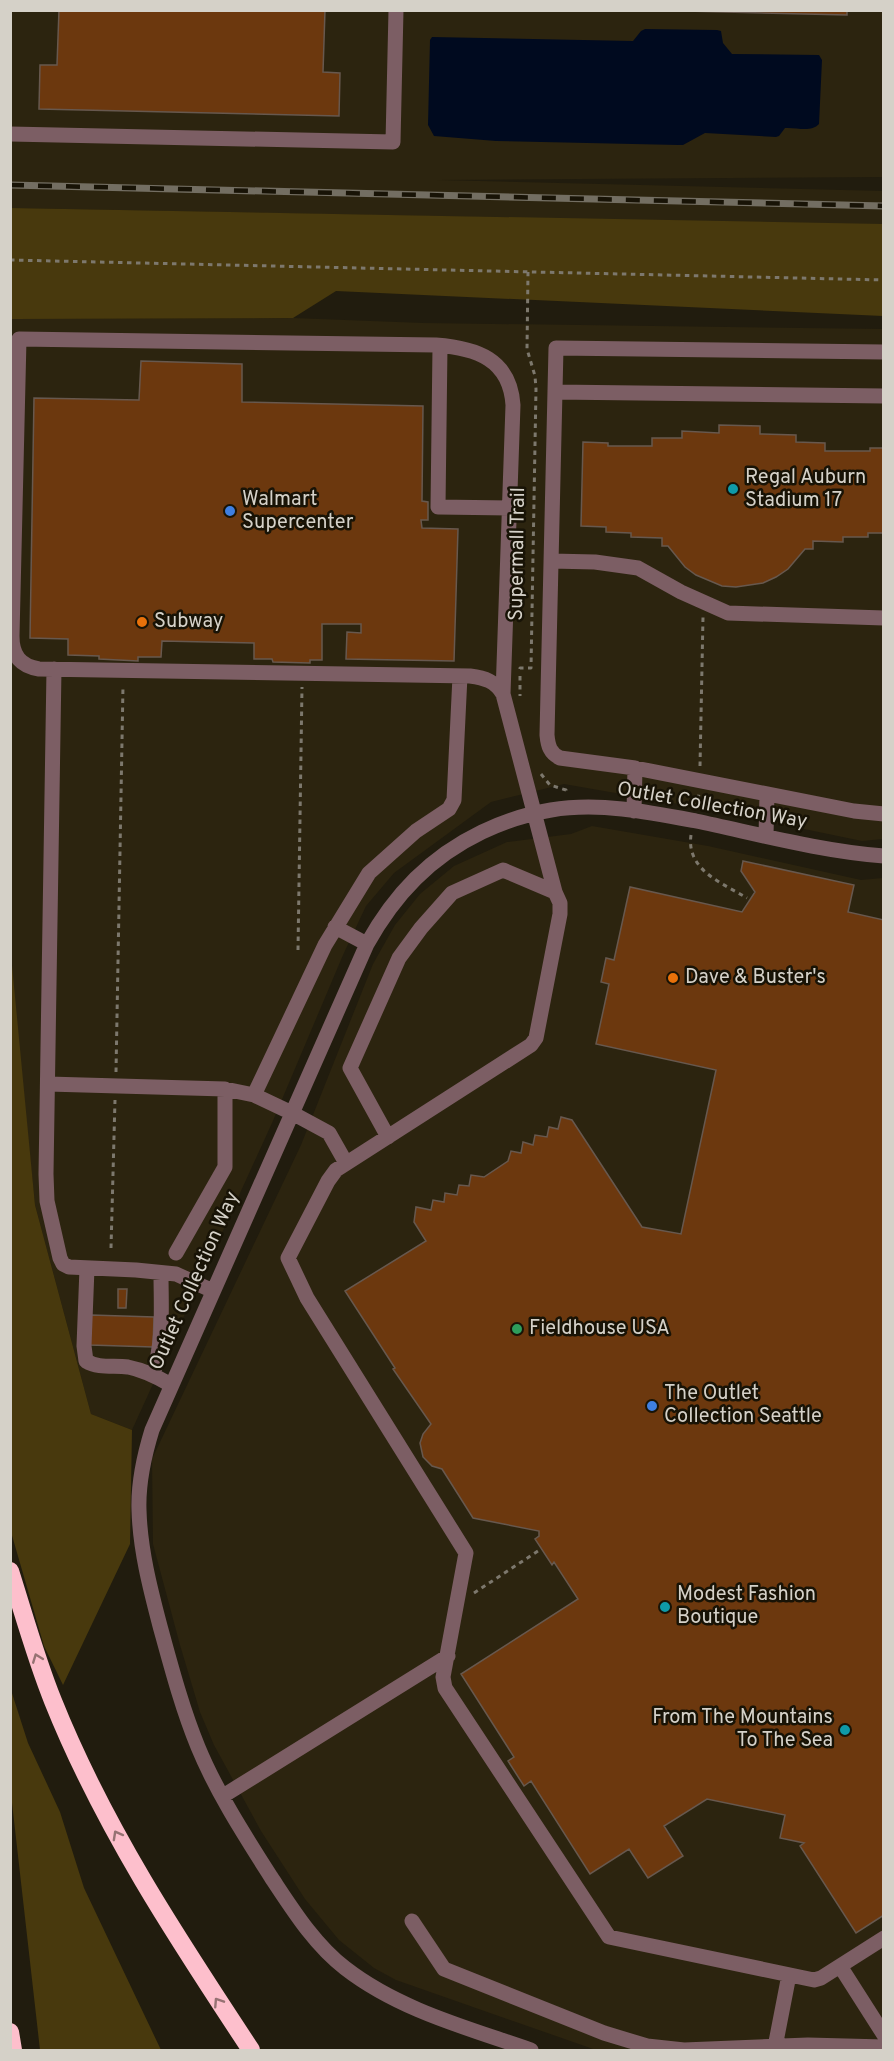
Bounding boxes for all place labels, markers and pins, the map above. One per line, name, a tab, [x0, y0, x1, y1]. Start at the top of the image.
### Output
place label: Regal Auburn Stadium 17	[745, 465, 866, 514]
marker: Regal Auburn Stadium 17	[726, 482, 740, 496]
place label: Walmart Supercenter	[242, 487, 354, 536]
marker: Walmart Supercenter	[223, 504, 237, 518]
place label: Subway	[154, 609, 223, 635]
marker: Subway	[135, 615, 149, 629]
place label: Dave & Buster's	[685, 965, 826, 991]
marker: Dave & Buster's	[666, 971, 680, 985]
place label: Fieldhouse USA	[529, 1316, 670, 1342]
marker: Fieldhouse USA	[510, 1322, 524, 1336]
place label: The Outlet Collection Seattle	[664, 1381, 822, 1430]
marker: The Outlet Collection Seattle	[645, 1399, 659, 1413]
place label: Modest Fashion Boutique	[677, 1582, 816, 1631]
marker: Modest Fashion Boutique	[658, 1600, 672, 1614]
place label: From The Mountains To The Sea	[652, 1705, 833, 1754]
marker: From The Mountains To The Sea	[838, 1723, 852, 1737]

